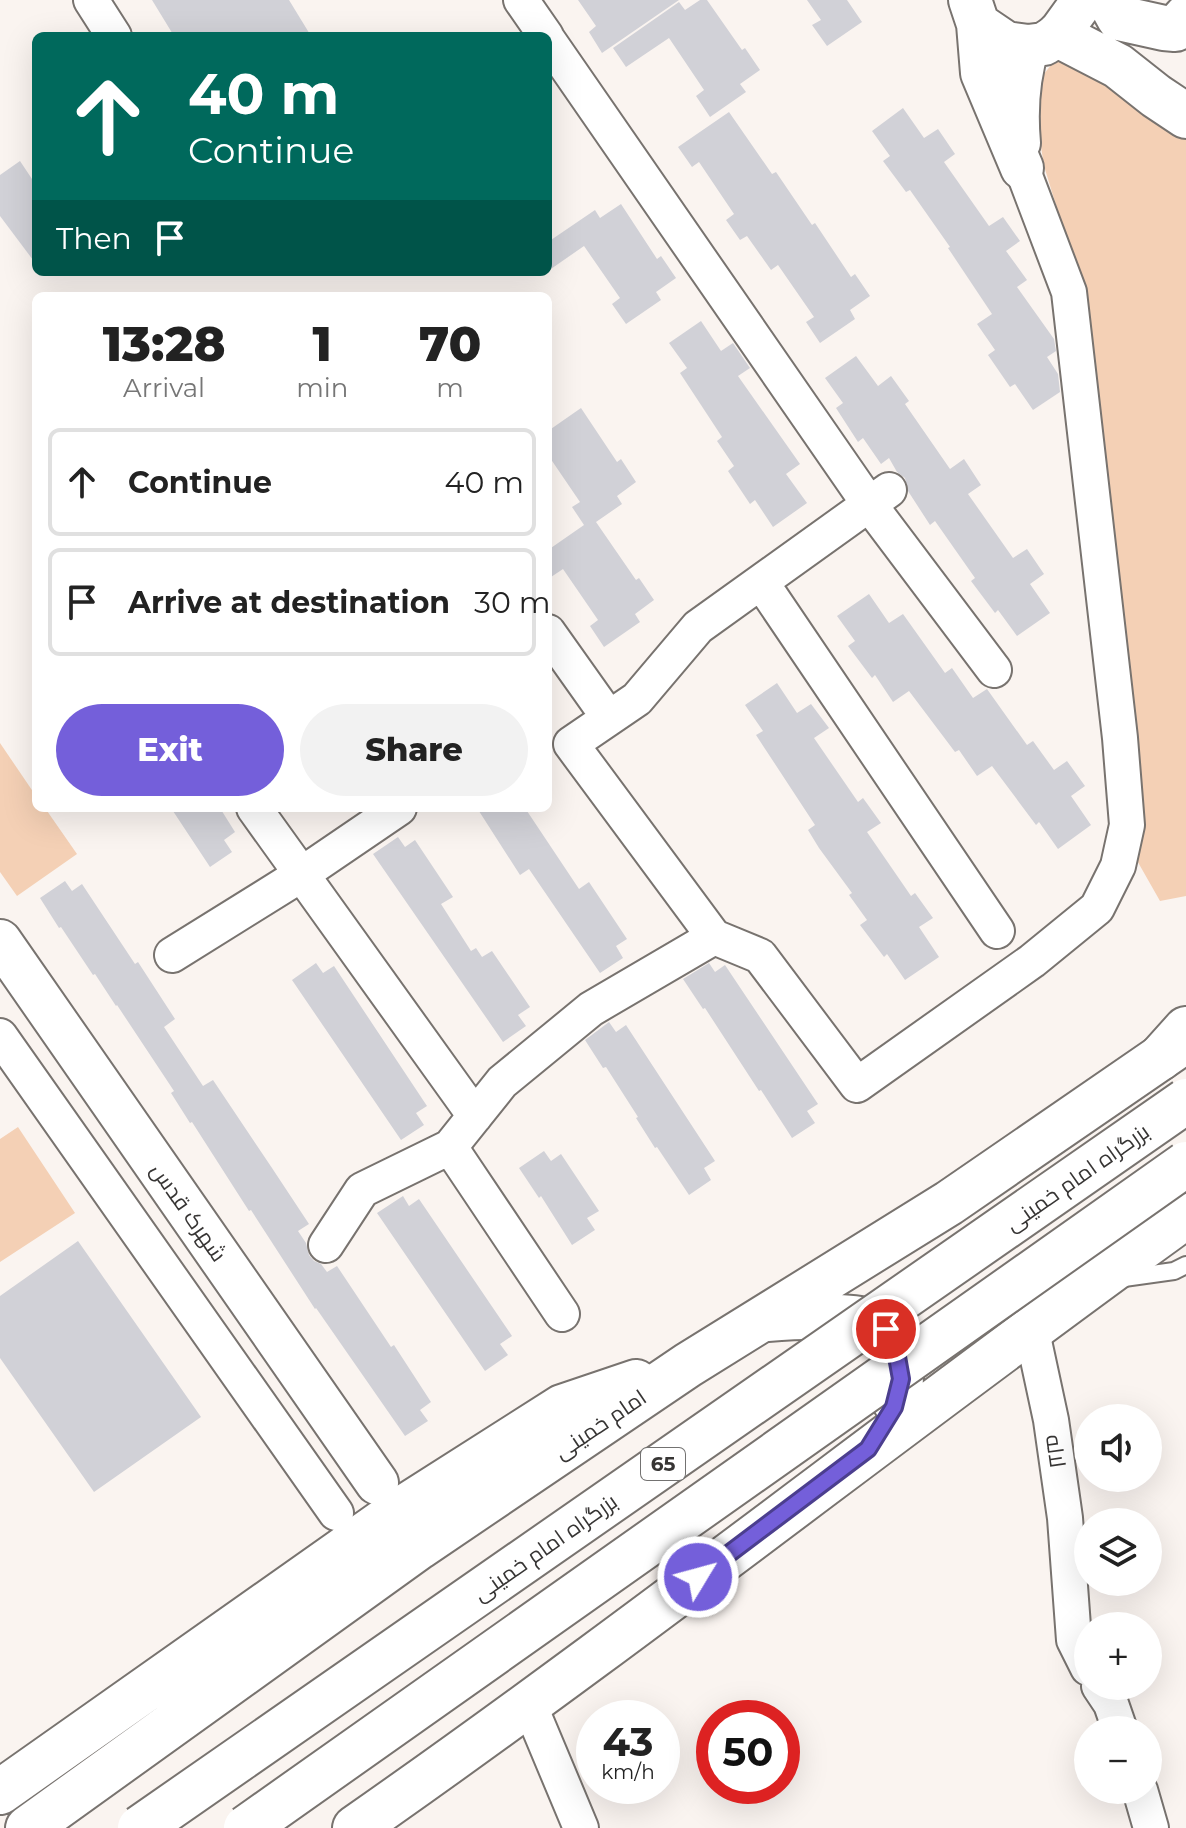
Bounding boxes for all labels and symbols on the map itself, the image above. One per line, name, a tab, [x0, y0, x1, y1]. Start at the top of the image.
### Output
street label: بزرگراه امام خمینی	[1000, 1118, 1156, 1239]
street label: شهرک قدس	[145, 1158, 232, 1267]
pin	[852, 1295, 920, 1363]
street label: امام خمینی	[549, 1384, 653, 1467]
street label: لاله	[1040, 1433, 1071, 1469]
road number: 65	[641, 1448, 685, 1480]
street label: بزرگراه امام خمینی	[468, 1488, 624, 1609]
position arrow	[656, 1535, 740, 1619]
speed limit sign: 50	[696, 1700, 800, 1804]

